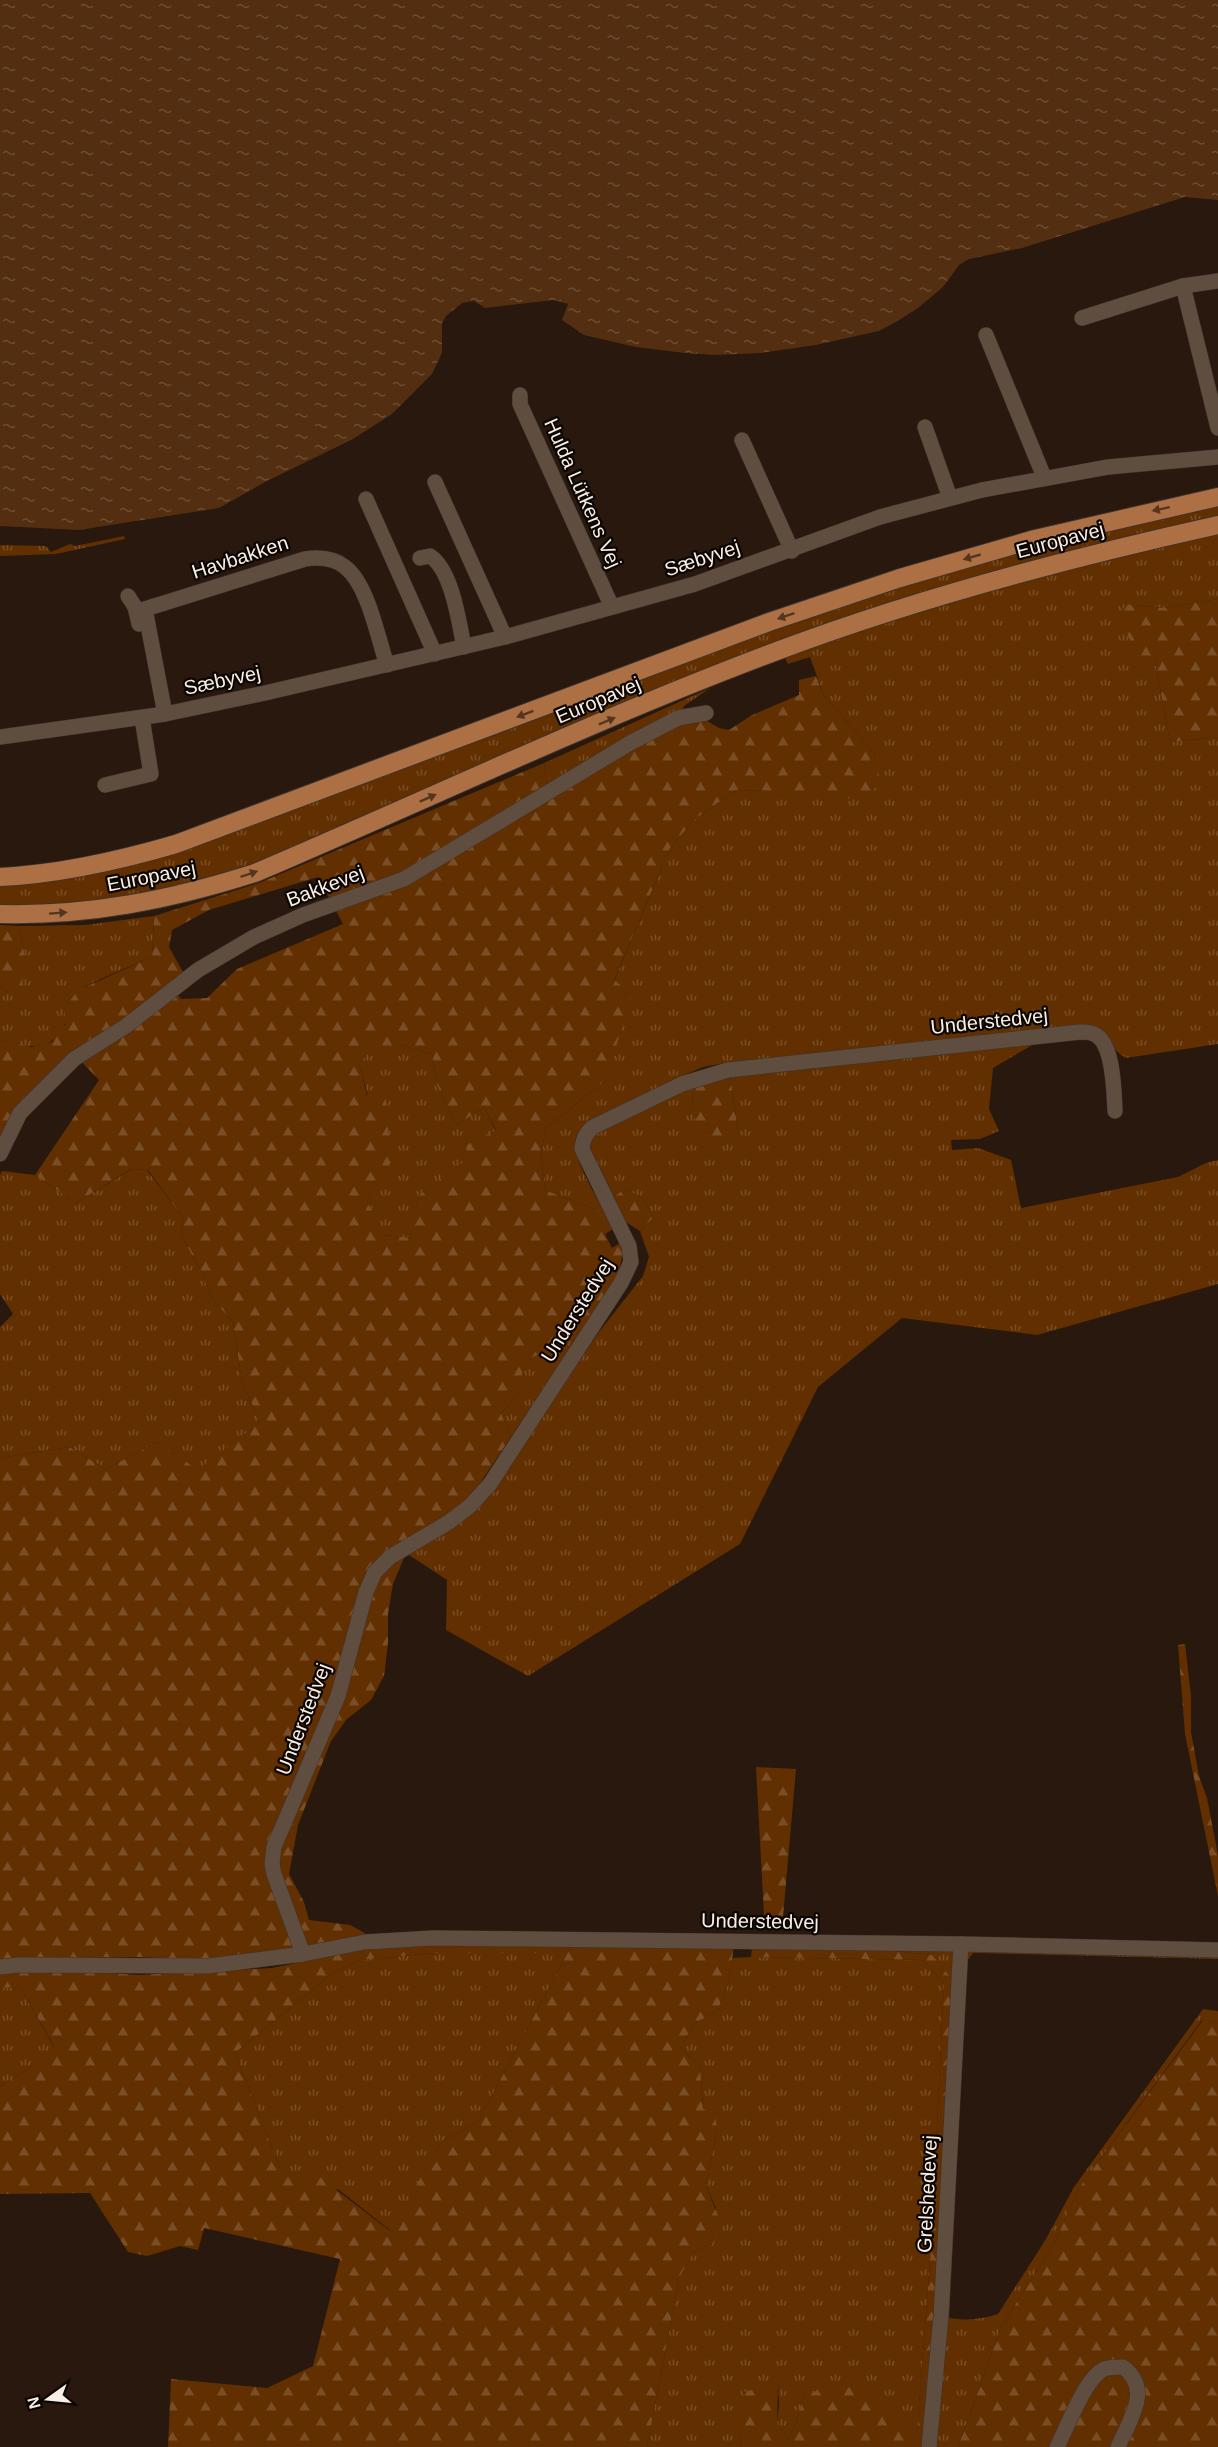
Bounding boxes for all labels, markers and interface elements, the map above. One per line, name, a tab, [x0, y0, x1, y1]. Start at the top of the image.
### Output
street label: Hulda Lütkens Vej	[540, 415, 626, 571]
one-way arrow	[1152, 505, 1170, 515]
street label: Europavej	[1014, 518, 1106, 562]
street label: Havbakken	[189, 531, 291, 583]
street label: Sæbyvej	[662, 536, 742, 580]
one-way arrow	[963, 553, 981, 562]
one-way arrow	[777, 612, 795, 621]
street label: Sæbyvej	[182, 661, 262, 699]
street label: Europavej	[552, 672, 644, 728]
one-way arrow	[515, 709, 533, 719]
one-way arrow	[599, 716, 617, 726]
one-way arrow	[420, 793, 438, 803]
street label: Europavej	[105, 857, 197, 895]
street label: Bakkevej	[283, 861, 367, 911]
one-way arrow	[240, 869, 258, 879]
one-way arrow	[49, 909, 68, 918]
street label: Understedvej	[929, 1004, 1049, 1038]
street label: Understedvej	[536, 1254, 618, 1366]
street label: Understedvej	[272, 1660, 334, 1778]
street label: Understedvej	[701, 1909, 819, 1933]
street label: Grelshedevej	[913, 2135, 941, 2253]
north arrow	[18, 2369, 78, 2429]
text: N	[24, 2395, 44, 2411]

